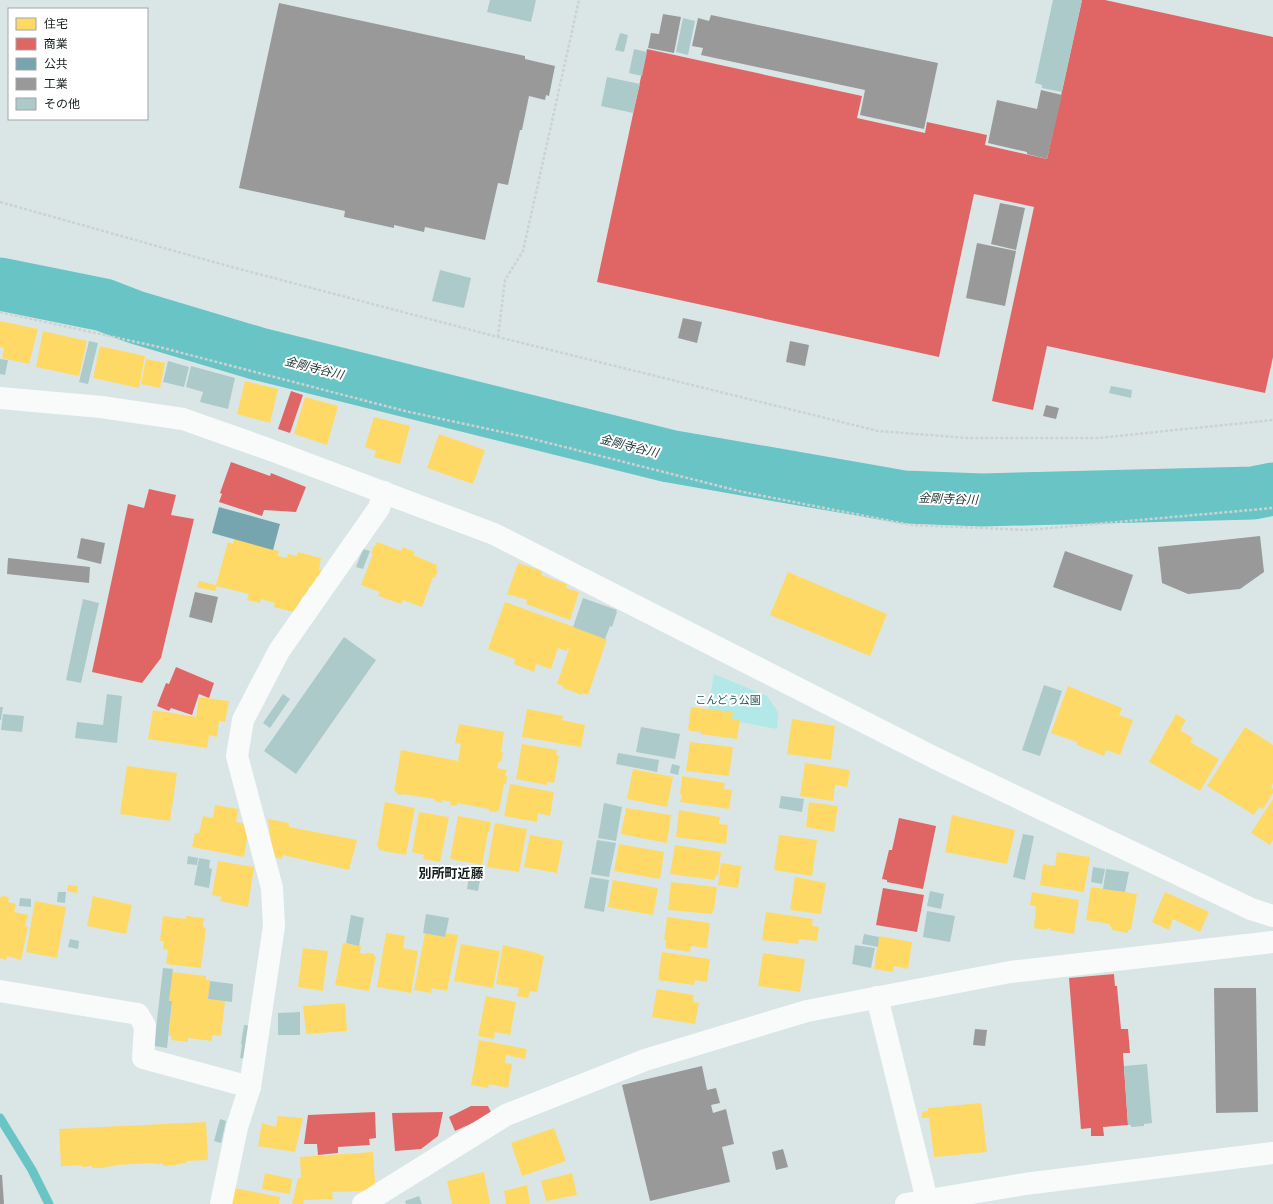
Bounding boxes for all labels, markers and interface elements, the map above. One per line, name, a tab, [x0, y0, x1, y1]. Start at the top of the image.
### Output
legend	[8, 8, 148, 120]
text: 住宅	[44, 15, 68, 32]
text: 商業	[44, 35, 68, 52]
text: 公共	[44, 55, 68, 72]
text: 工業	[44, 75, 68, 92]
text: その他	[44, 95, 80, 112]
water label: 金剛寺谷川	[283, 352, 347, 384]
water label: 金剛寺谷川	[598, 430, 662, 462]
water label: 金剛寺谷川	[918, 489, 980, 508]
park label: こんどう公園	[695, 692, 761, 707]
district label: 別所町近藤	[418, 864, 484, 882]

